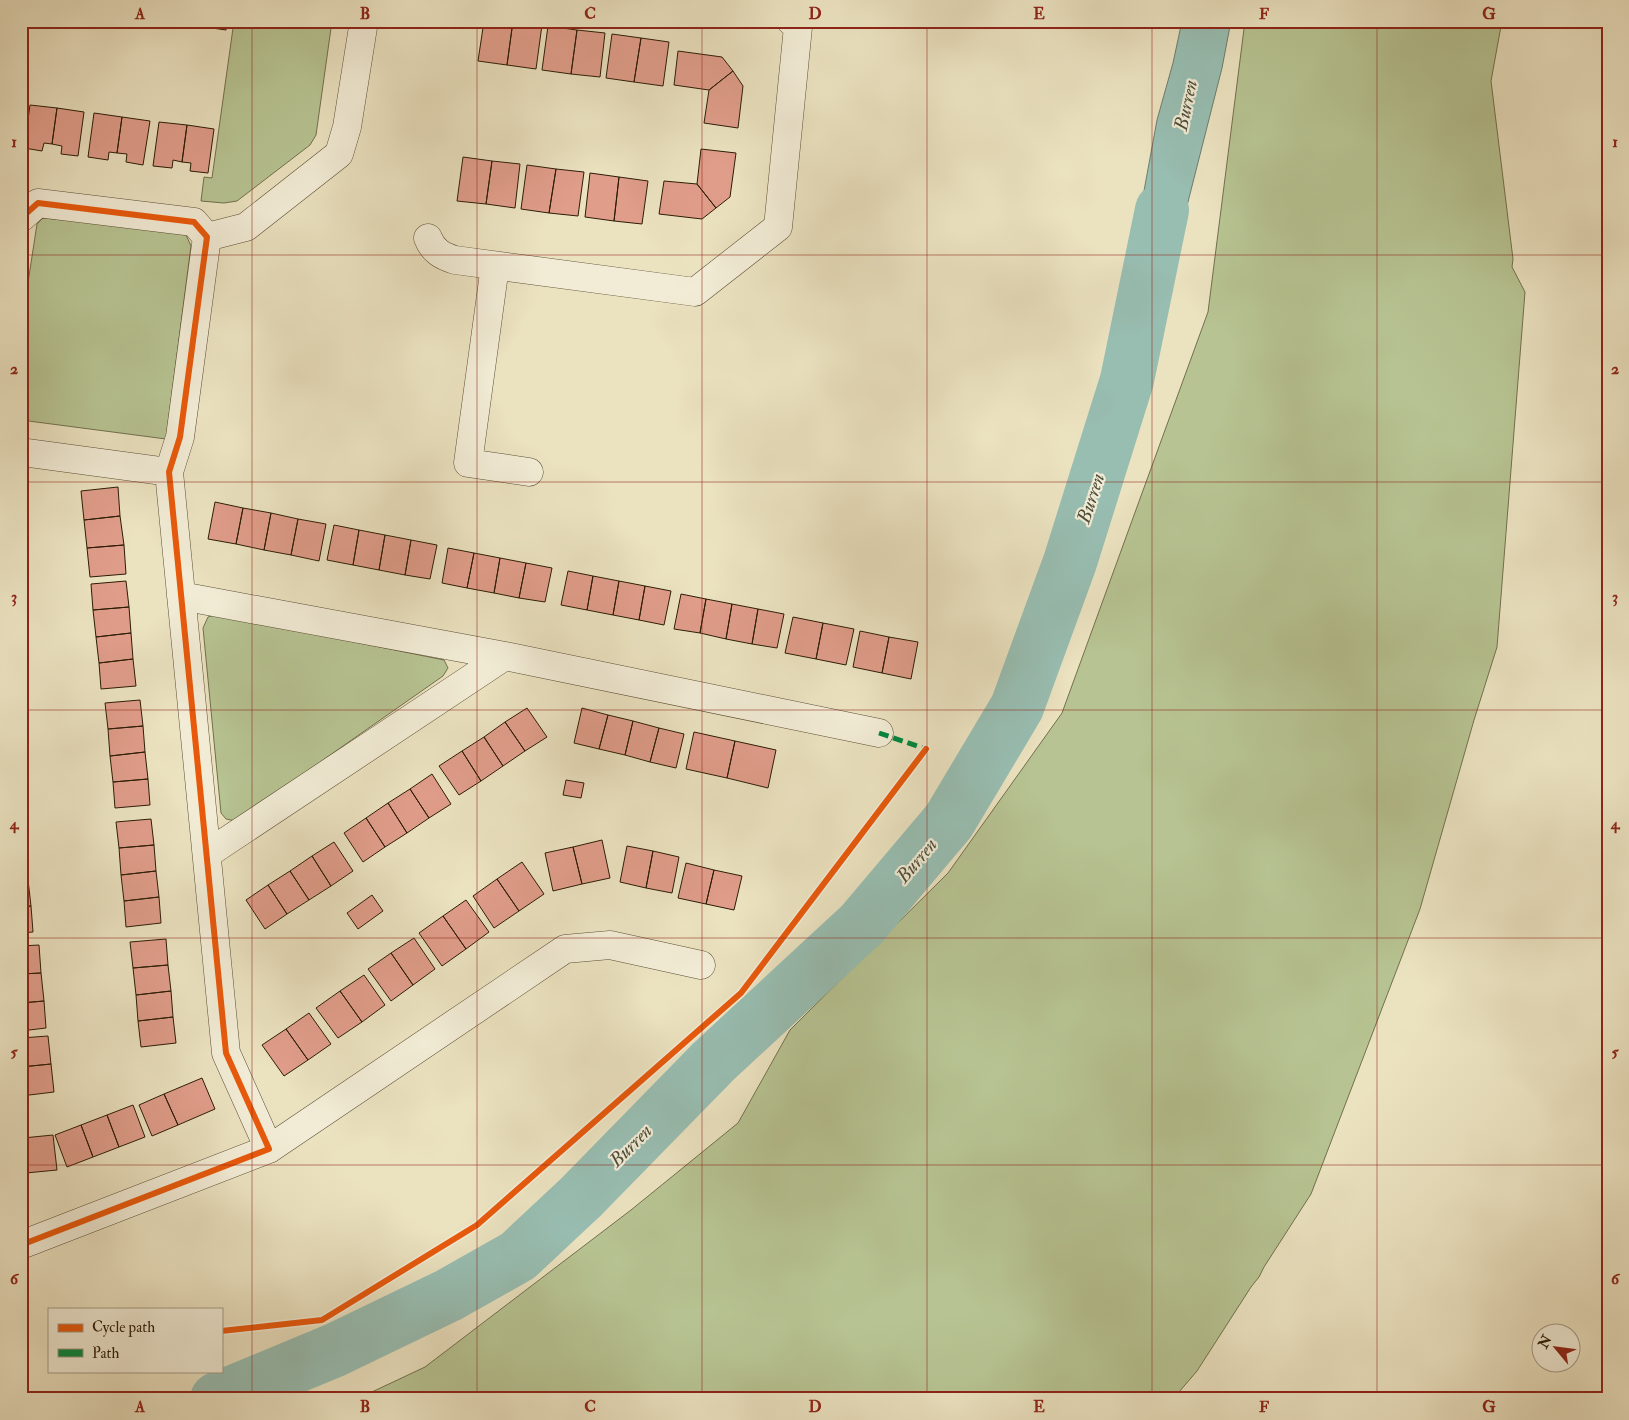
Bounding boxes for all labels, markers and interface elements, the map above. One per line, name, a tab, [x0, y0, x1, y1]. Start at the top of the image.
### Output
text: A	[134, 4, 146, 24]
text: B	[360, 4, 370, 24]
text: C	[584, 4, 596, 24]
text: D	[808, 4, 822, 24]
text: E	[1033, 4, 1045, 24]
text: F	[1259, 4, 1269, 24]
text: G	[1482, 4, 1496, 24]
water label: Burren	[1169, 78, 1203, 134]
text: 1	[11, 132, 17, 152]
text: 1	[1612, 132, 1618, 152]
text: 2	[10, 359, 18, 379]
text: 2	[1611, 359, 1619, 379]
water label: Burren	[1071, 470, 1110, 527]
text: 3	[11, 587, 17, 607]
text: 3	[1612, 587, 1618, 607]
text: 4	[9, 814, 20, 834]
text: 4	[1610, 814, 1621, 834]
water label: Burren	[891, 833, 942, 889]
text: 5	[10, 1042, 18, 1062]
text: 5	[1611, 1042, 1619, 1062]
water label: Burren	[603, 1119, 657, 1173]
text: 6	[10, 1269, 20, 1289]
text: 6	[1611, 1269, 1621, 1289]
legend	[48, 1308, 222, 1372]
text: Cycle path	[92, 1318, 155, 1338]
north arrow	[1532, 1322, 1582, 1372]
text: N	[1534, 1332, 1556, 1352]
text: Path	[92, 1344, 119, 1363]
text: A	[134, 1397, 146, 1417]
text: B	[360, 1397, 370, 1417]
text: C	[584, 1397, 596, 1417]
text: D	[808, 1397, 822, 1417]
text: E	[1033, 1397, 1045, 1417]
text: F	[1259, 1397, 1269, 1417]
text: G	[1482, 1397, 1496, 1417]

